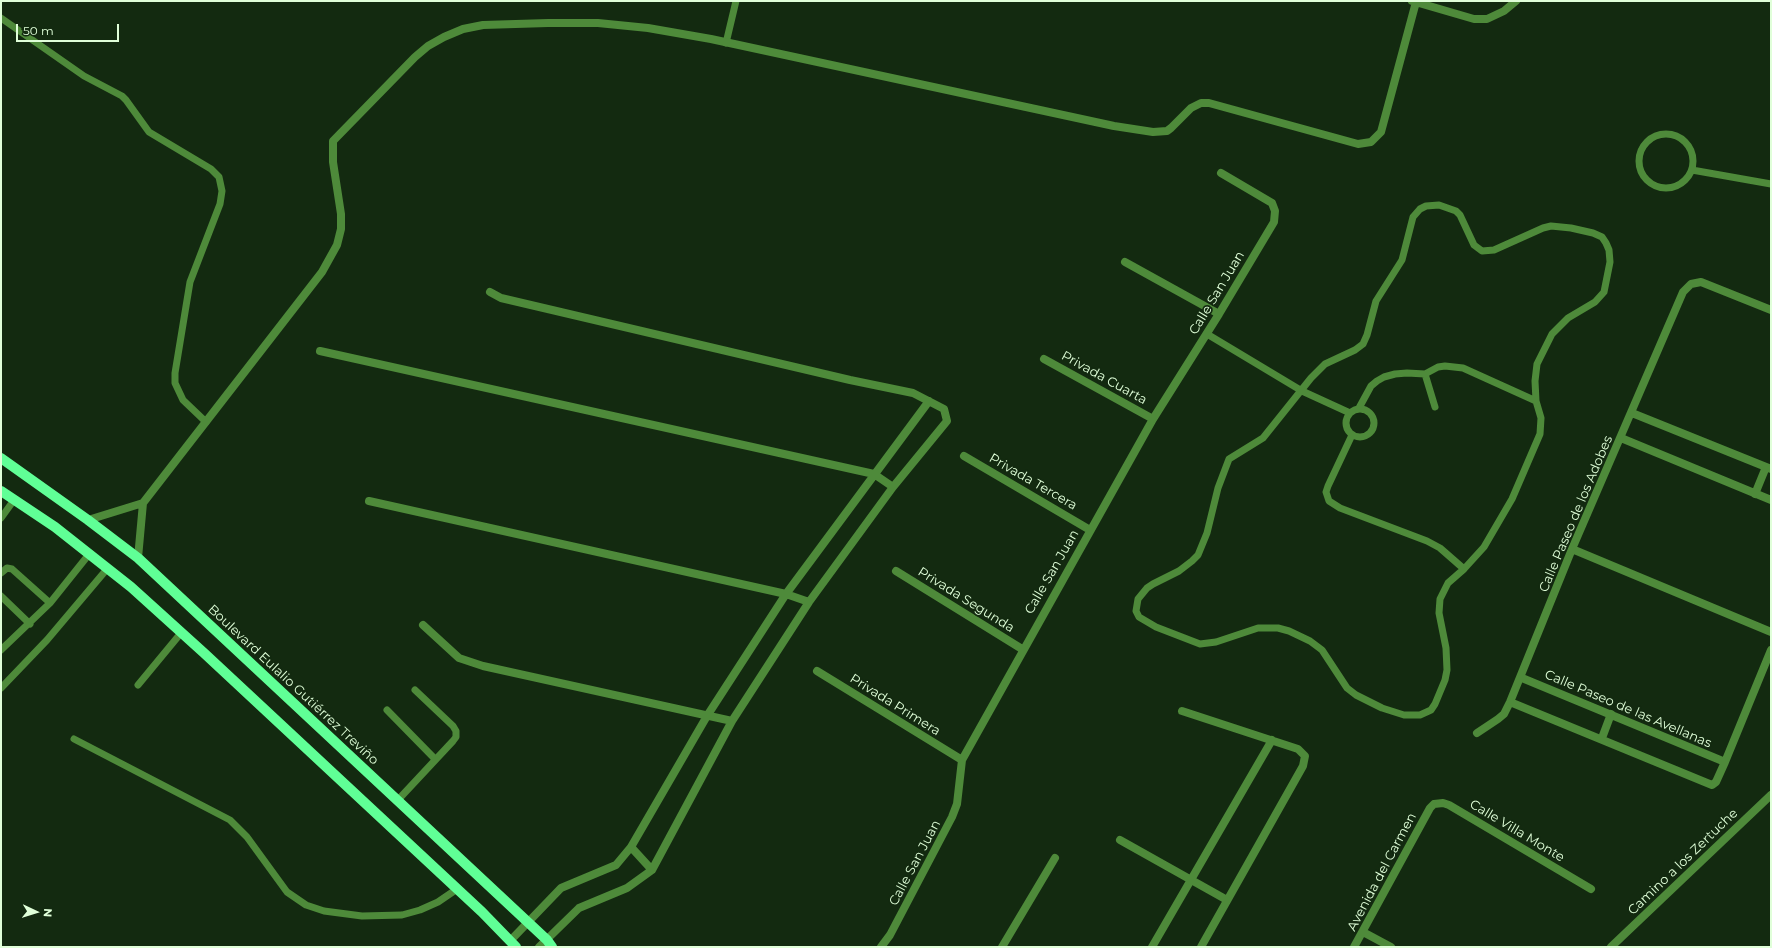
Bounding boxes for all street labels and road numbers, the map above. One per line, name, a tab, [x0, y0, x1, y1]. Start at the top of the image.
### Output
street label: Calle San Juan	[1186, 248, 1248, 338]
street label: Privada Cuarta	[1058, 348, 1150, 408]
street label: Calle Paseo de los Adobes	[1536, 433, 1616, 595]
street label: Privada Tercera	[986, 450, 1080, 514]
street label: Calle San Juan	[1022, 527, 1082, 617]
street label: Privada Segunda	[915, 564, 1017, 636]
street label: Boulevard Eulalio Gutiérrez Treviño	[204, 602, 382, 768]
street label: Calle Paseo de las Avellanas	[1542, 667, 1714, 751]
street label: Privada Primera	[847, 671, 943, 739]
street label: Calle Villa Monte	[1467, 797, 1567, 865]
street label: Camino a los Zertuche	[1625, 806, 1741, 918]
street label: Avenida del Carmen	[1344, 810, 1420, 934]
street label: Calle San Juan	[886, 818, 944, 908]

